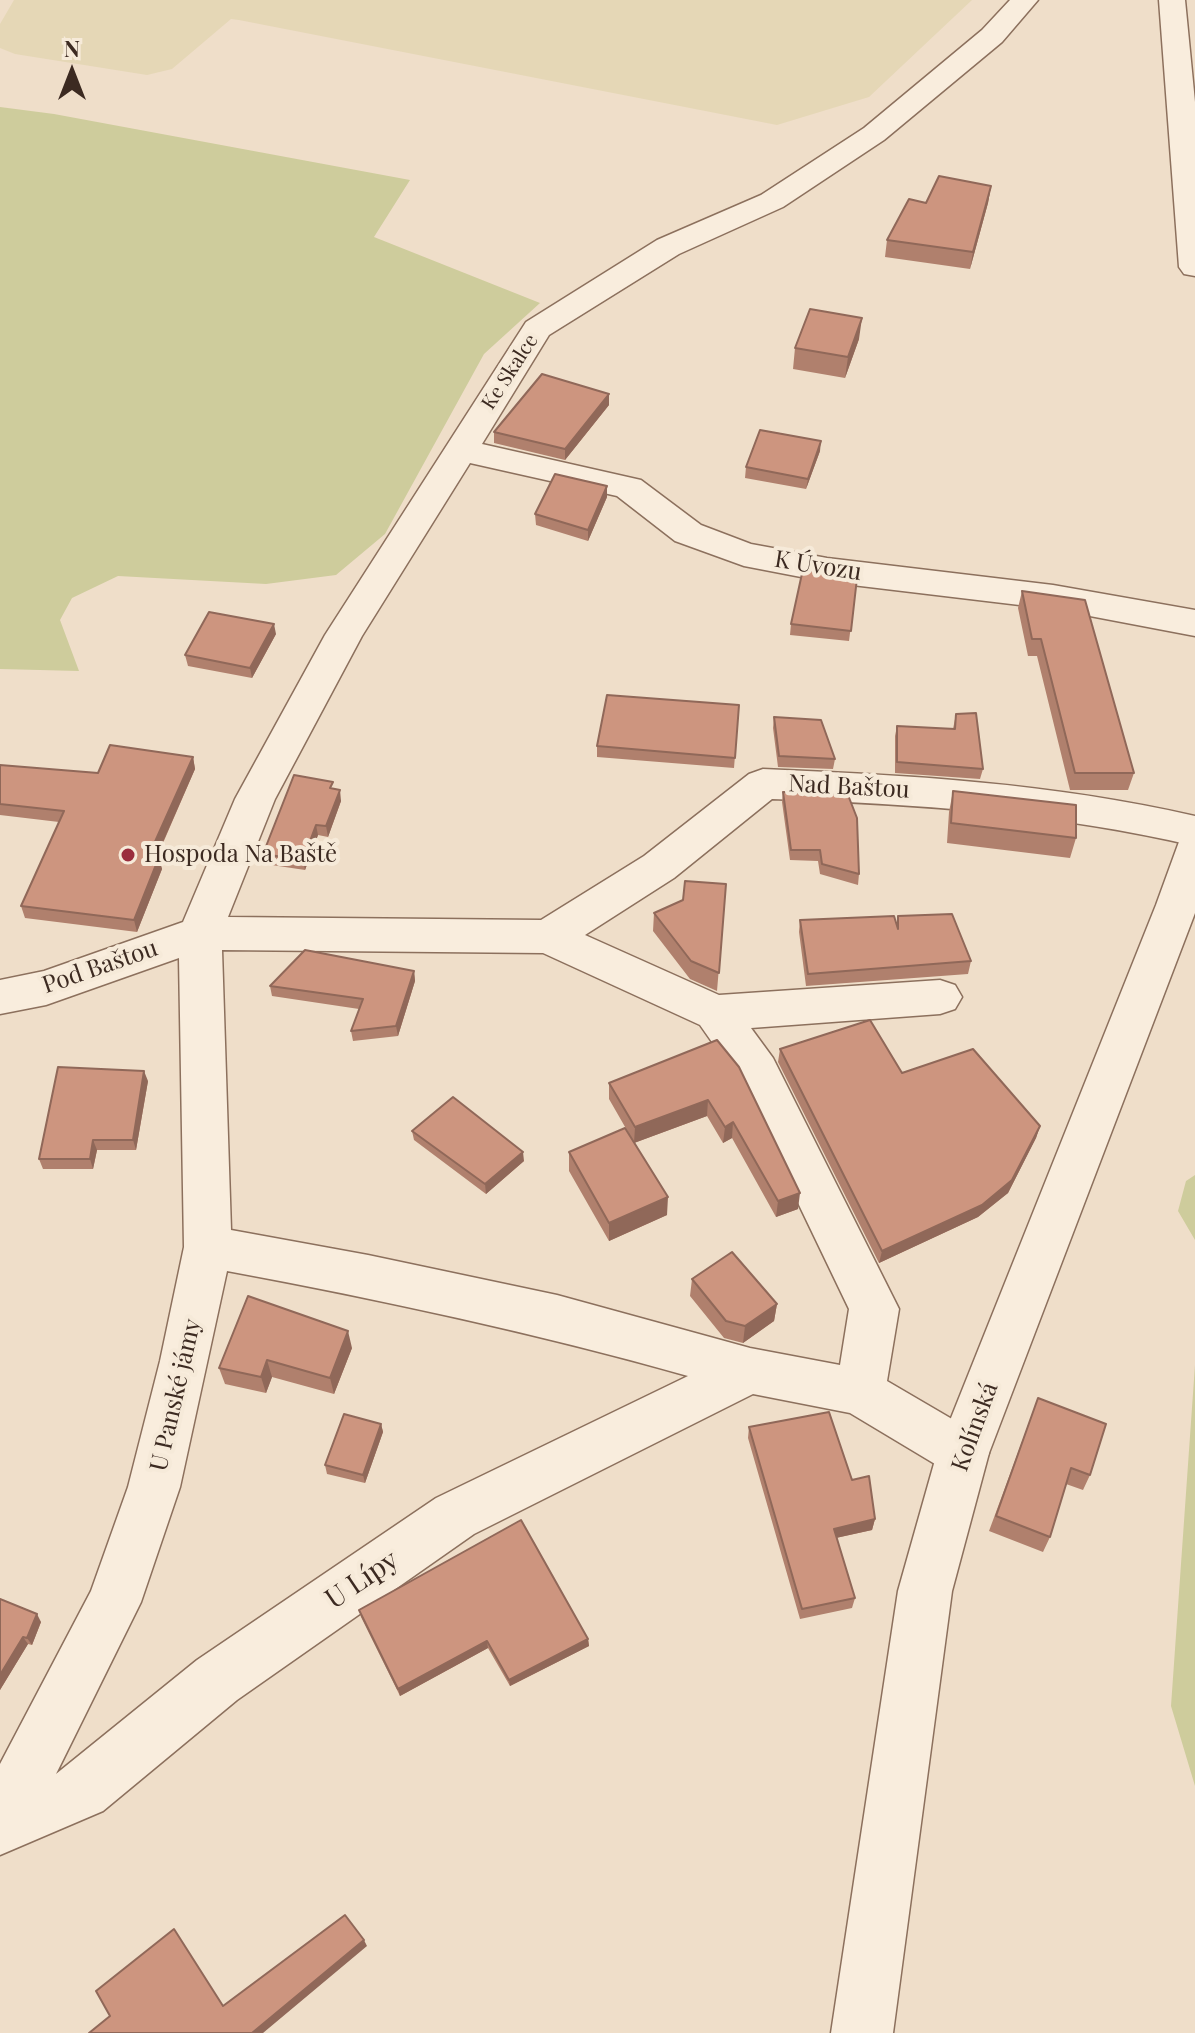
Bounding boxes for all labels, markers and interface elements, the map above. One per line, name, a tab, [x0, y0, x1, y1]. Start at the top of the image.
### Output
north arrow	[32, 32, 112, 112]
text: N	[64, 33, 80, 63]
street label: Ke Skalce	[477, 330, 543, 414]
street label: K Úvozu	[772, 545, 864, 587]
street label: Nad Baštou	[788, 769, 910, 805]
place label: Hospoda Na Baště	[144, 841, 337, 869]
marker: Hospoda Na Baště	[119, 846, 137, 864]
street label: Pod Baštou	[39, 934, 161, 1000]
street label: U Panské jámy	[144, 1316, 208, 1474]
street label: Kolínská	[946, 1379, 1004, 1475]
street label: U Lípy	[319, 1543, 405, 1617]

